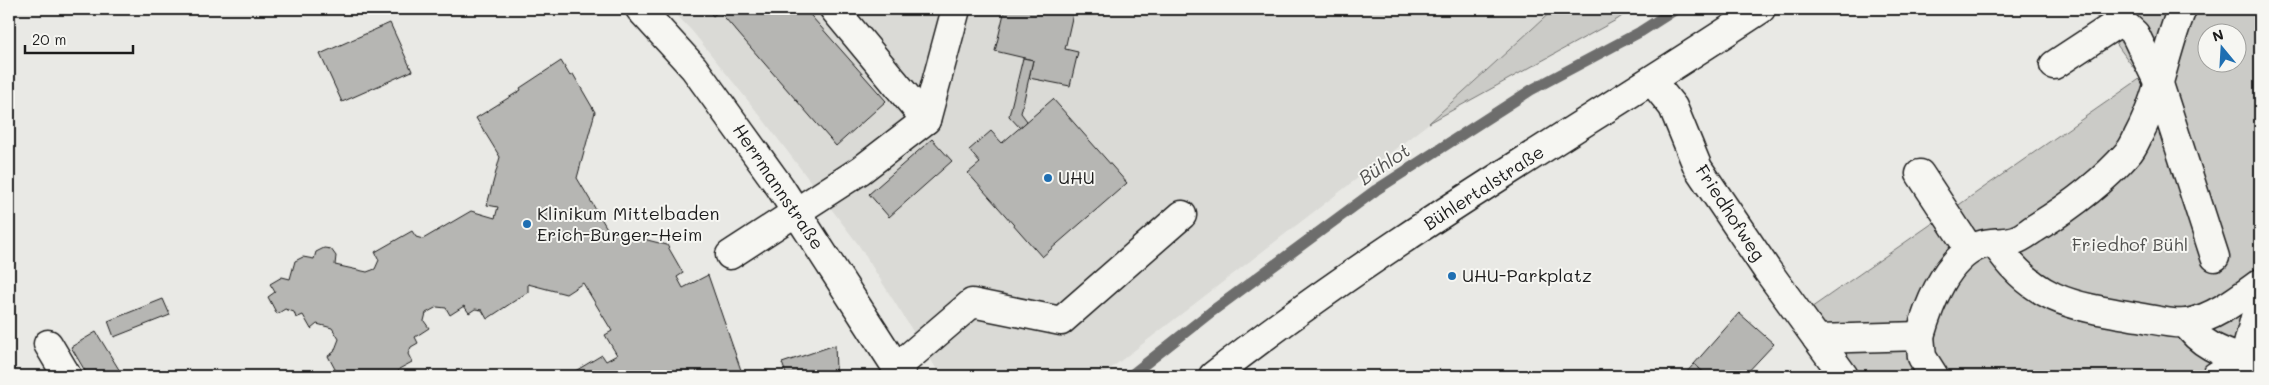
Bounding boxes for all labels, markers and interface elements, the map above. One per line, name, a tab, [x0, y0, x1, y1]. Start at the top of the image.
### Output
scale bar	[25, 22, 132, 54]
north arrow	[2196, 22, 2246, 72]
text: N	[2210, 24, 2226, 46]
text: 20 m	[32, 29, 66, 49]
street label: Herrmannstraße	[728, 119, 830, 254]
water label: Bühlot	[1353, 137, 1414, 190]
street label: Bühlertalstraße	[1419, 139, 1548, 235]
street label: Friedhofweg	[1691, 160, 1771, 265]
place label: UHU	[1058, 165, 1095, 189]
marker: UHU	[1042, 172, 1054, 184]
place label: Klinikum Mittelbaden Erich-Burger-Heim	[537, 201, 720, 246]
marker: Klinikum Mittelbaden Erich-Burger-Heim	[521, 218, 533, 230]
park label: Friedhof Bühl	[2072, 232, 2188, 256]
place label: UHU-Parkplatz	[1462, 263, 1592, 287]
marker: UHU-Parkplatz	[1446, 270, 1458, 282]

